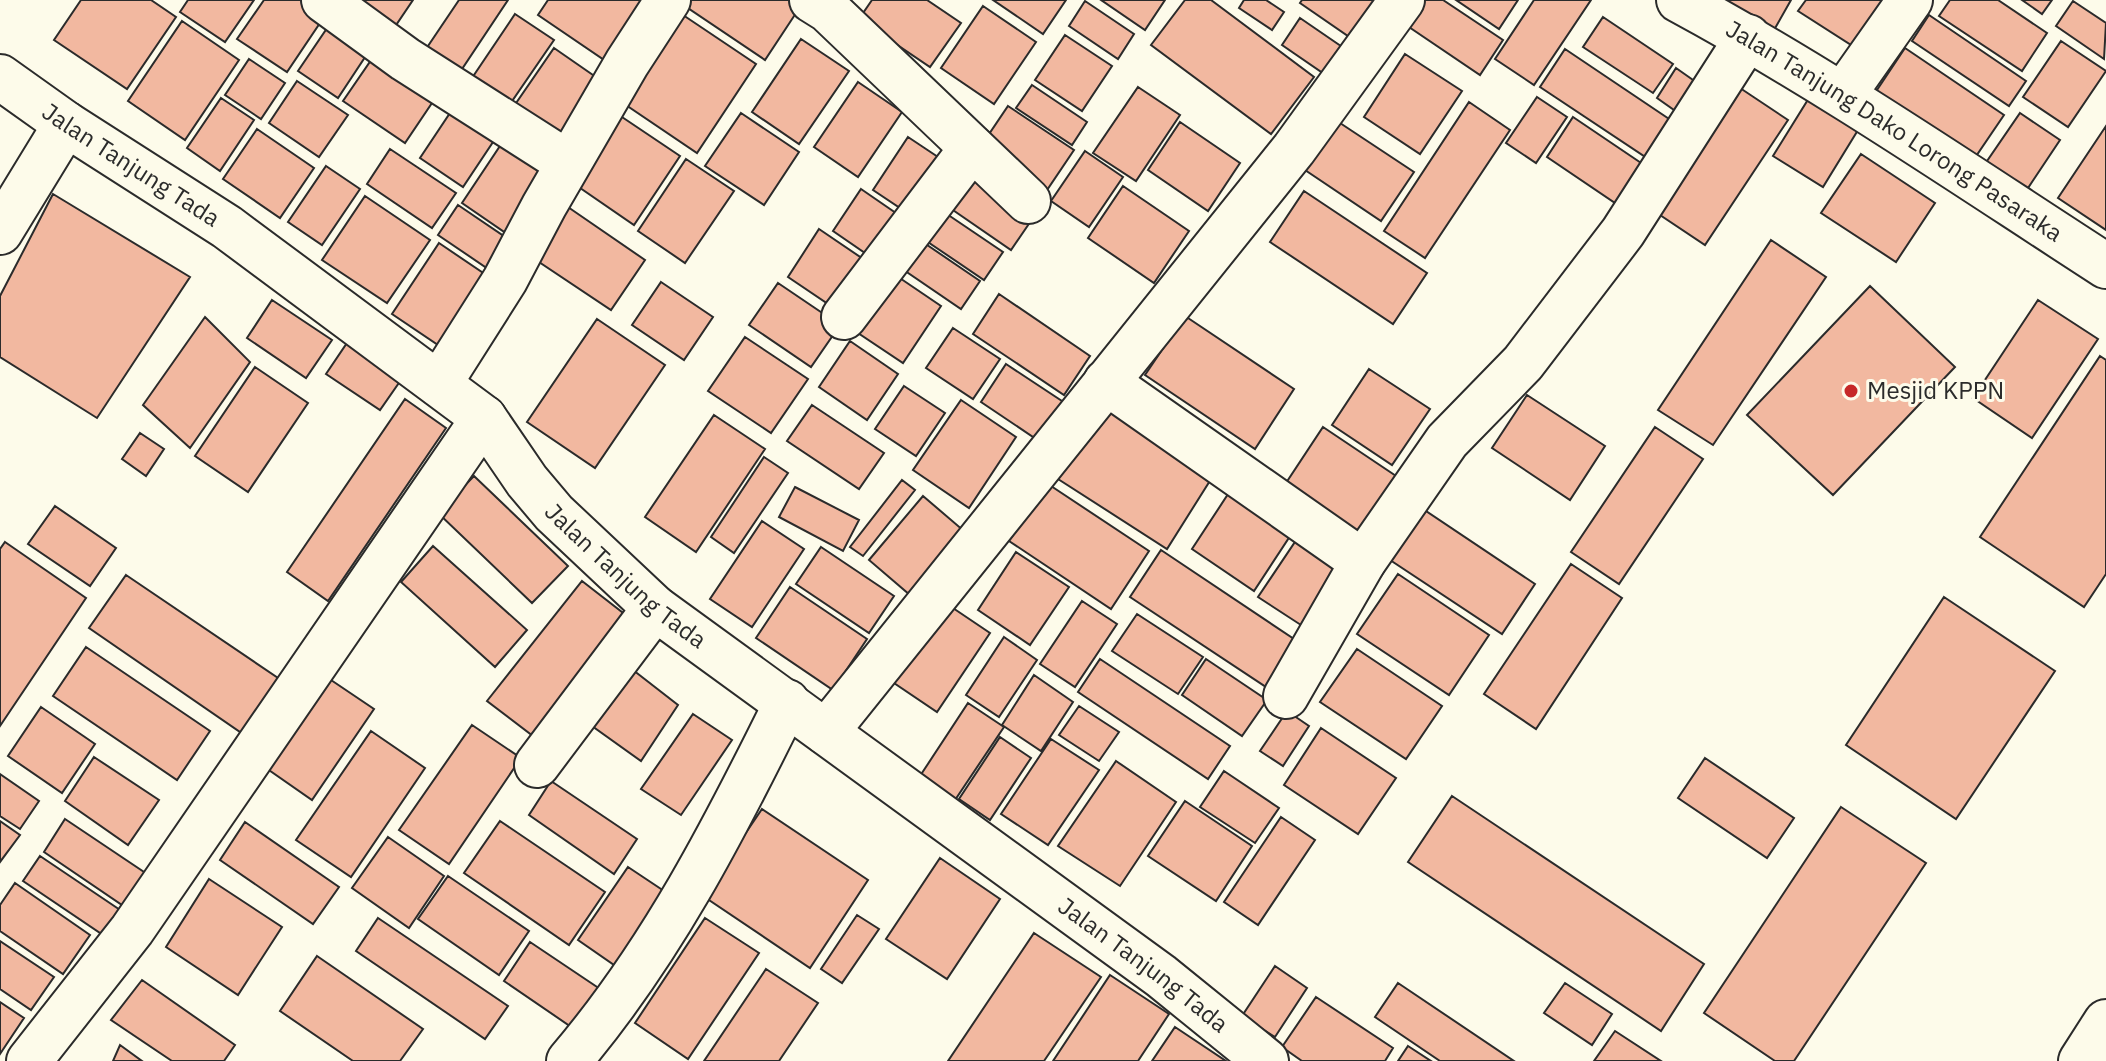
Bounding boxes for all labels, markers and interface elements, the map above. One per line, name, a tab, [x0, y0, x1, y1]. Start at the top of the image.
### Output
street label: Jalan Tanjung Dako Lorong Pasaraka	[1720, 12, 2069, 249]
street label: Jalan Tanjung Tada	[36, 95, 227, 234]
place label: Mesjid KPPN	[1867, 374, 2004, 406]
marker: Mesjid KPPN	[1842, 382, 1860, 400]
street label: Jalan Tanjung Tada	[538, 496, 713, 655]
street label: Jalan Tanjung Tada	[1052, 890, 1236, 1039]

